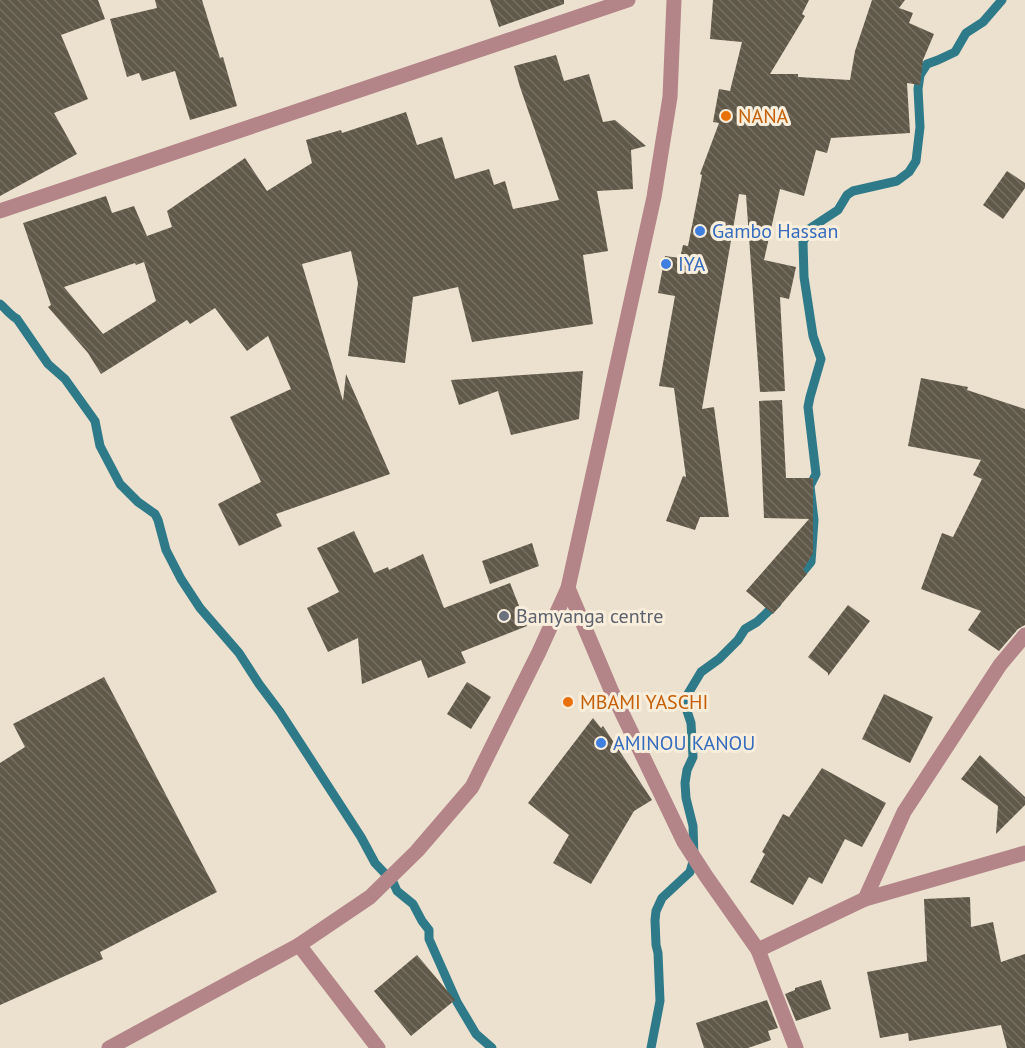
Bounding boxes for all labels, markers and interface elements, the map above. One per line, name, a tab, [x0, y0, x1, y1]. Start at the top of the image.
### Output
place label: NANA	[738, 103, 789, 129]
marker: NANA	[719, 109, 733, 123]
place label: Gambo Hassan	[712, 218, 838, 244]
marker: Gambo Hassan	[693, 224, 707, 238]
place label: IYA	[678, 251, 706, 277]
marker: IYA	[659, 257, 673, 271]
place label: Bamyanga centre	[516, 603, 663, 629]
marker: Bamyanga centre	[497, 609, 511, 623]
place label: MBAMI YASCHI	[580, 689, 708, 715]
marker: MBAMI YASCHI	[561, 695, 575, 709]
place label: AMINOU KANOU	[613, 730, 755, 756]
marker: AMINOU KANOU	[594, 736, 608, 750]

